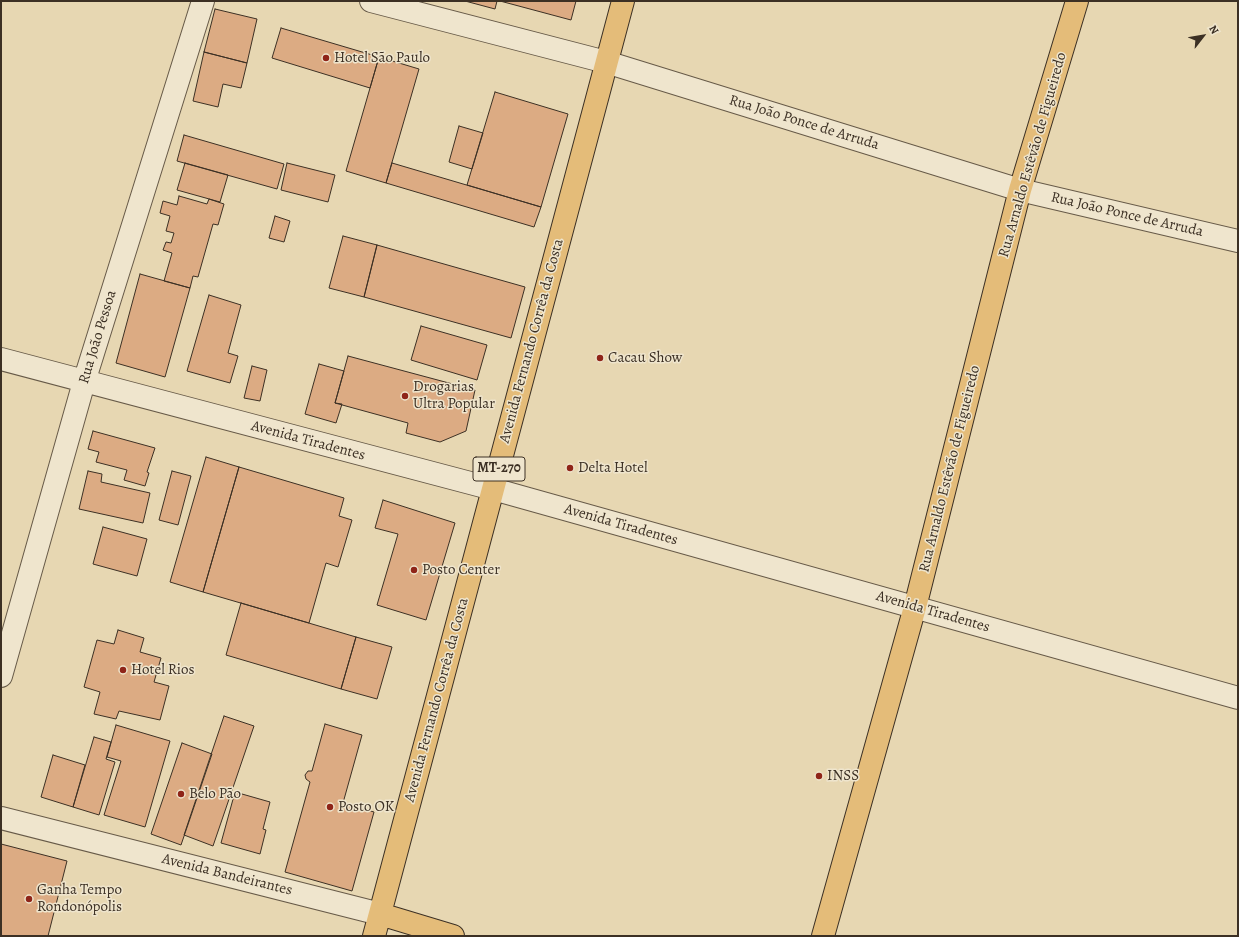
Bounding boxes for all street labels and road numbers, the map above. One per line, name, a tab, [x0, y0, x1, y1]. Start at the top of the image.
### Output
street label: Rua Arnaldo Estêvão de Figueiredo	[995, 50, 1071, 260]
street label: Rua João Ponce de Arruda	[727, 92, 881, 154]
street label: Rua João Ponce de Arruda	[1049, 189, 1205, 241]
street label: Avenida Fernando Corrêa da Costa	[496, 237, 568, 445]
street label: Rua João Pessoa	[75, 288, 121, 386]
street label: Rua Arnaldo Estêvão de Figueiredo	[916, 364, 984, 574]
street label: Avenida Tiradentes	[249, 417, 367, 465]
road number: MT-270	[473, 457, 525, 481]
street label: Avenida Tiradentes	[562, 500, 680, 550]
street label: Avenida Tiradentes	[874, 587, 992, 637]
street label: Avenida Fernando Corrêa da Costa	[401, 596, 473, 804]
street label: Avenida Bandeirantes	[160, 850, 294, 900]

